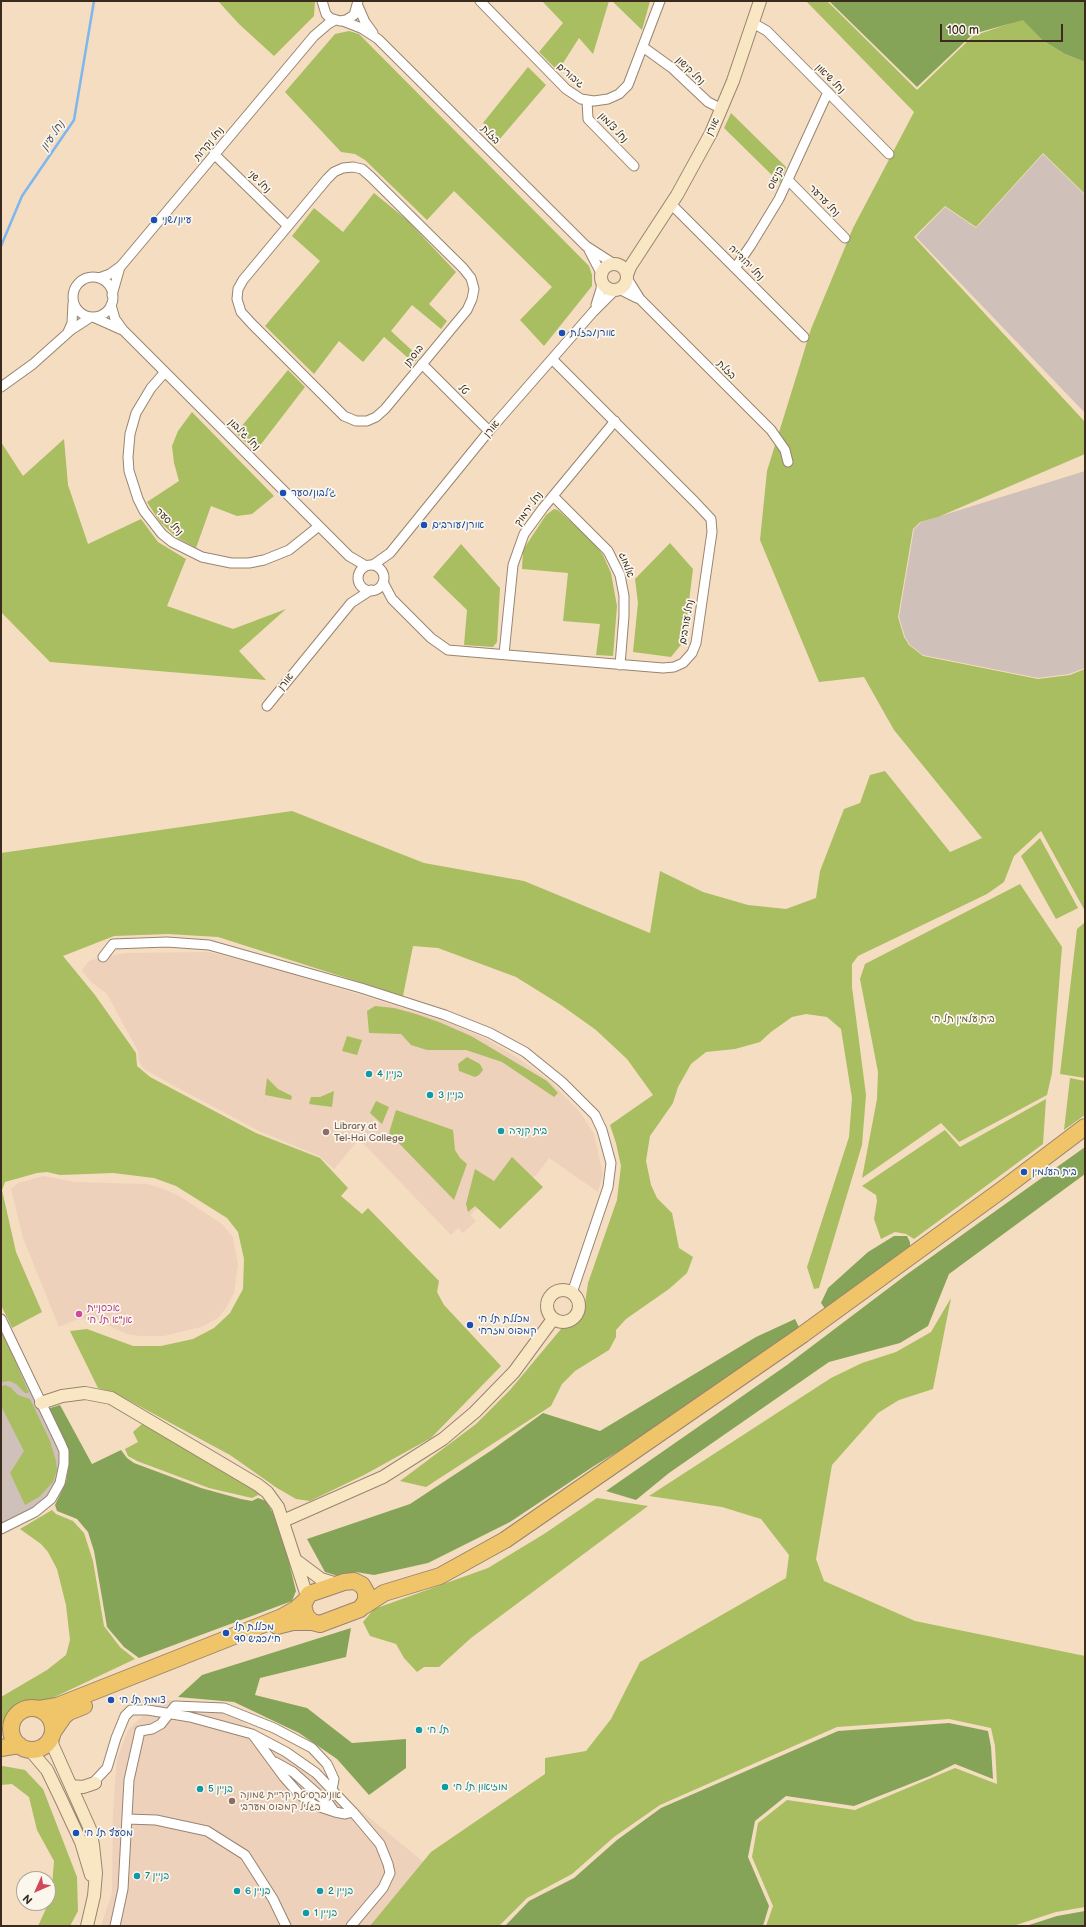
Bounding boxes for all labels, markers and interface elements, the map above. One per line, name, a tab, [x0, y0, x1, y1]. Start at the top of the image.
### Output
scale bar	[942, 16, 1065, 42]
text: 100 m	[947, 23, 979, 38]
street label: נחל קישון	[673, 54, 707, 88]
street label: גיבורים	[554, 61, 586, 91]
street label: נחל שיאון	[813, 62, 847, 96]
street label: נחל צלמון	[596, 110, 630, 146]
street label: אורן	[704, 116, 722, 138]
water label: נחל עיון	[38, 119, 68, 153]
street label: בזלת	[478, 123, 502, 147]
street label: נחל נקרות	[191, 125, 227, 163]
street label: בניאס	[765, 164, 787, 192]
street label: נחל שני	[245, 168, 273, 196]
street label: נחל ערער	[806, 183, 842, 219]
place label: עיון/שני	[162, 214, 191, 226]
marker: עיון/שני	[149, 215, 159, 225]
street label: נחל יהודייה	[726, 243, 766, 283]
place label: אורן/בזלת	[570, 327, 615, 339]
marker: אורן/בזלת	[557, 328, 567, 338]
street label: בוסתן	[402, 343, 426, 369]
street label: בזלת	[714, 358, 738, 382]
street label: טל	[455, 382, 471, 398]
street label: נחל ג'לבון	[226, 417, 262, 453]
street label: אורן	[481, 418, 503, 440]
place label: ג׳לבון/סער	[291, 487, 336, 499]
marker: ג׳לבון/סער	[278, 488, 288, 498]
street label: נחל ירמוך	[512, 489, 546, 529]
street label: נחל סער	[153, 506, 185, 538]
place label: אורן/עורבים	[432, 519, 484, 531]
marker: אורן/עורבים	[419, 520, 429, 530]
street label: אלמוג	[616, 551, 636, 579]
street label: נחל עורבים	[677, 599, 697, 645]
street label: אורן	[276, 671, 296, 693]
park label: בית עלמין תל חי	[931, 1013, 995, 1025]
place label: בניין 4	[377, 1068, 402, 1080]
marker: בניין 4	[364, 1069, 374, 1079]
place label: בניין 3	[438, 1089, 463, 1101]
marker: בניין 3	[425, 1090, 435, 1100]
place label: Library at Tel-Hai College	[334, 1120, 404, 1144]
place label: בית קנדה	[509, 1125, 547, 1137]
marker: בית קנדה	[496, 1126, 506, 1136]
marker: Library at Tel-Hai College	[321, 1127, 331, 1137]
place label: בית העלמין	[1032, 1166, 1077, 1178]
marker: בית העלמין	[1019, 1167, 1029, 1177]
place label: אכסניית אנ"א תל חי	[87, 1302, 132, 1326]
marker: אכסניית אנ"א תל חי	[74, 1309, 84, 1319]
place label: מכללת תל חי קמפוס מזרחי	[478, 1313, 537, 1336]
marker: מכללת תל חי קמפוס מזרחי	[465, 1320, 475, 1330]
place label: מכללת תל חי/כביש 90	[234, 1621, 280, 1644]
marker: מכללת תל חי/כביש 90	[221, 1628, 231, 1638]
place label: צומת תל חי	[119, 1694, 166, 1706]
marker: צומת תל חי	[106, 1695, 116, 1705]
place label: תל חי	[427, 1724, 449, 1736]
marker: תל חי	[414, 1725, 424, 1735]
place label: מוזיאון תל חי	[453, 1781, 507, 1793]
marker: מוזיאון תל חי	[440, 1782, 450, 1792]
place label: בניין 5	[208, 1783, 233, 1795]
marker: בניין 5	[195, 1784, 205, 1794]
place label: אוניברסיטת קריית שמונה בגליל קמפוס מערבי	[240, 1789, 341, 1812]
marker: אוניברסיטת קריית שמונה בגליל קמפוס מערבי	[227, 1796, 237, 1806]
place label: מסעף תל חי	[84, 1827, 133, 1839]
marker: מסעף תל חי	[71, 1828, 81, 1838]
place label: בניין 7	[145, 1870, 169, 1882]
north arrow	[16, 1871, 56, 1911]
marker: בניין 7	[132, 1871, 142, 1881]
place label: בניין 6	[245, 1885, 270, 1897]
place label: בניין 2	[328, 1885, 353, 1897]
marker: בניין 6	[232, 1886, 242, 1896]
marker: בניין 2	[315, 1886, 325, 1896]
text: N	[20, 1892, 35, 1907]
place label: בניין 1	[314, 1907, 337, 1919]
marker: בניין 1	[301, 1908, 311, 1918]

